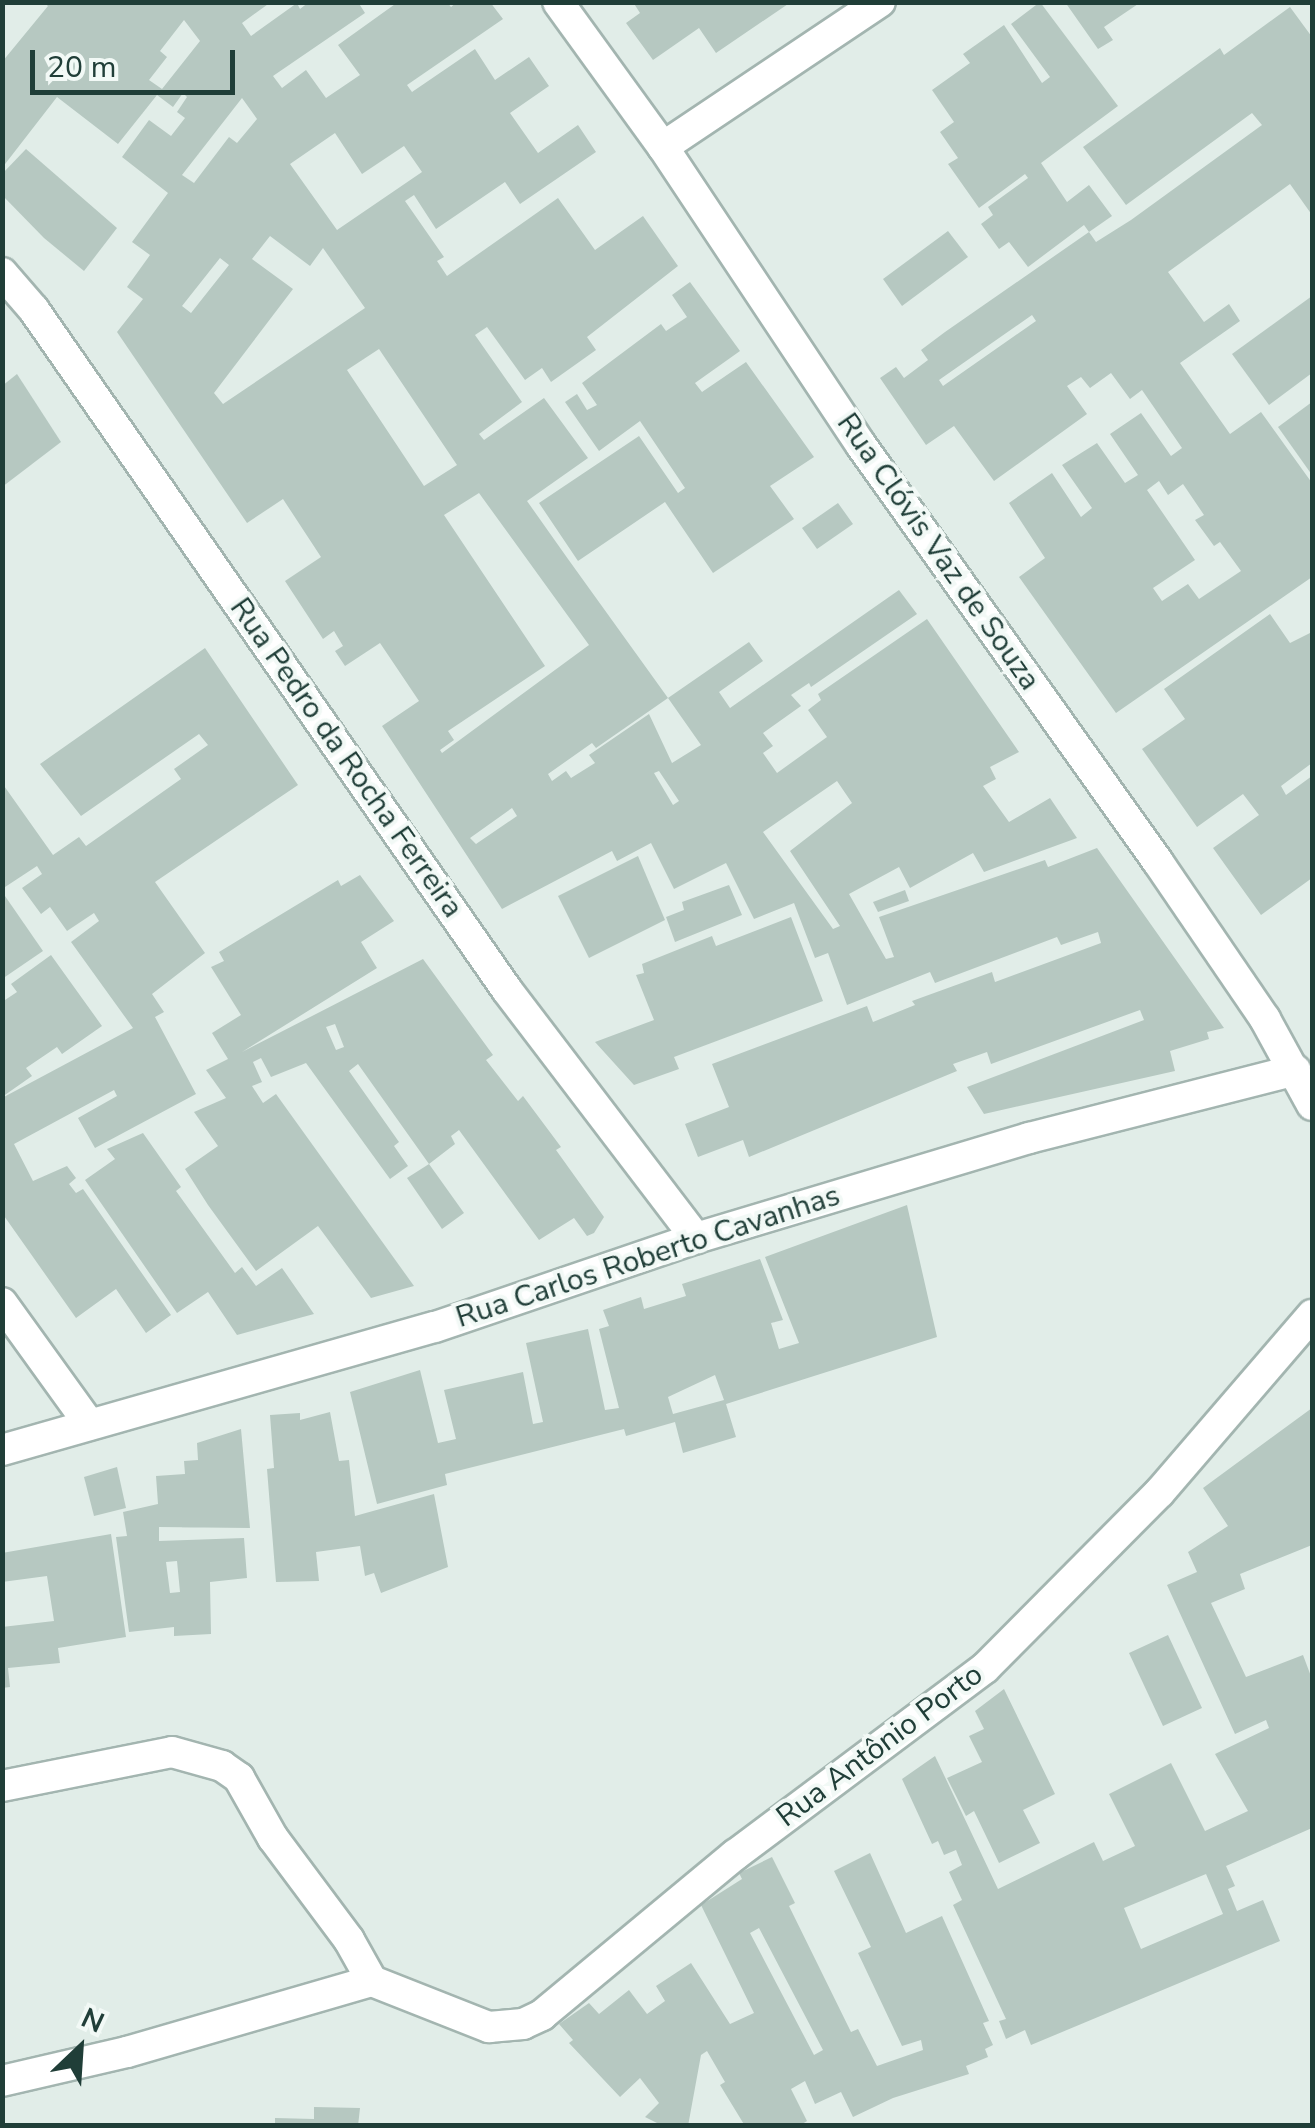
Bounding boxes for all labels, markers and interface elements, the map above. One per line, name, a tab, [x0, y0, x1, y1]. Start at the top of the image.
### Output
scale bar	[35, 30, 240, 92]
text: 20 m	[47, 47, 116, 88]
street label: Rua Clóvis Vaz de Souza	[829, 407, 1047, 697]
street label: Rua Pedro da Rocha Ferreira	[222, 591, 470, 925]
street label: Rua Carlos Roberto Cavanhas	[452, 1178, 844, 1336]
street label: Rua Antônio Porto	[770, 1657, 990, 1835]
north arrow	[30, 1998, 130, 2098]
text: N	[75, 1999, 110, 2042]

